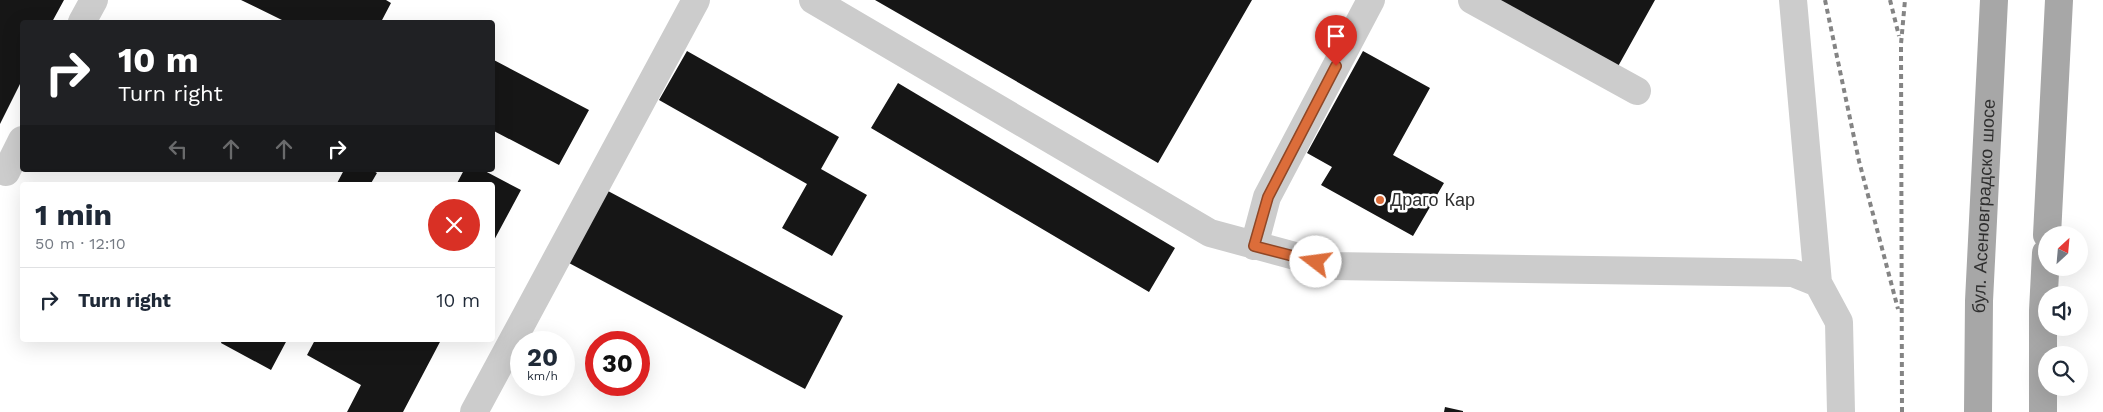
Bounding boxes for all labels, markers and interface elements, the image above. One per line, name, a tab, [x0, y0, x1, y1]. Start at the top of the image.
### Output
pin	[1315, 15, 1357, 66]
icon: arrive	[1322, 22, 1350, 50]
text: 10 m	[118, 39, 199, 81]
icon: right	[35, 40, 100, 105]
text: Turn right	[118, 81, 223, 106]
street label: бул. Асеновградско шосе	[1968, 99, 1999, 313]
icon: left	[164, 135, 192, 163]
icon: ahead	[217, 135, 245, 163]
icon: ahead	[270, 135, 298, 163]
icon: right	[323, 135, 351, 163]
place label: Драго Кар	[1390, 189, 1475, 210]
marker: Драго Кар	[1374, 194, 1386, 206]
text: 1 min	[35, 197, 112, 232]
button: close	[428, 199, 480, 251]
north arrow	[2038, 226, 2088, 276]
map controls	[2038, 226, 2088, 396]
text: 50 m · 12:10	[35, 234, 126, 253]
position arrow	[1289, 235, 1341, 287]
icon: right	[35, 286, 63, 314]
button: sound	[2038, 286, 2088, 336]
text: Turn right	[78, 289, 171, 312]
text: 10 m	[436, 289, 480, 312]
speed limit sign: 30	[585, 331, 650, 396]
text: 20	[527, 343, 558, 372]
button: search	[2038, 346, 2088, 396]
text: km/h	[527, 369, 558, 383]

